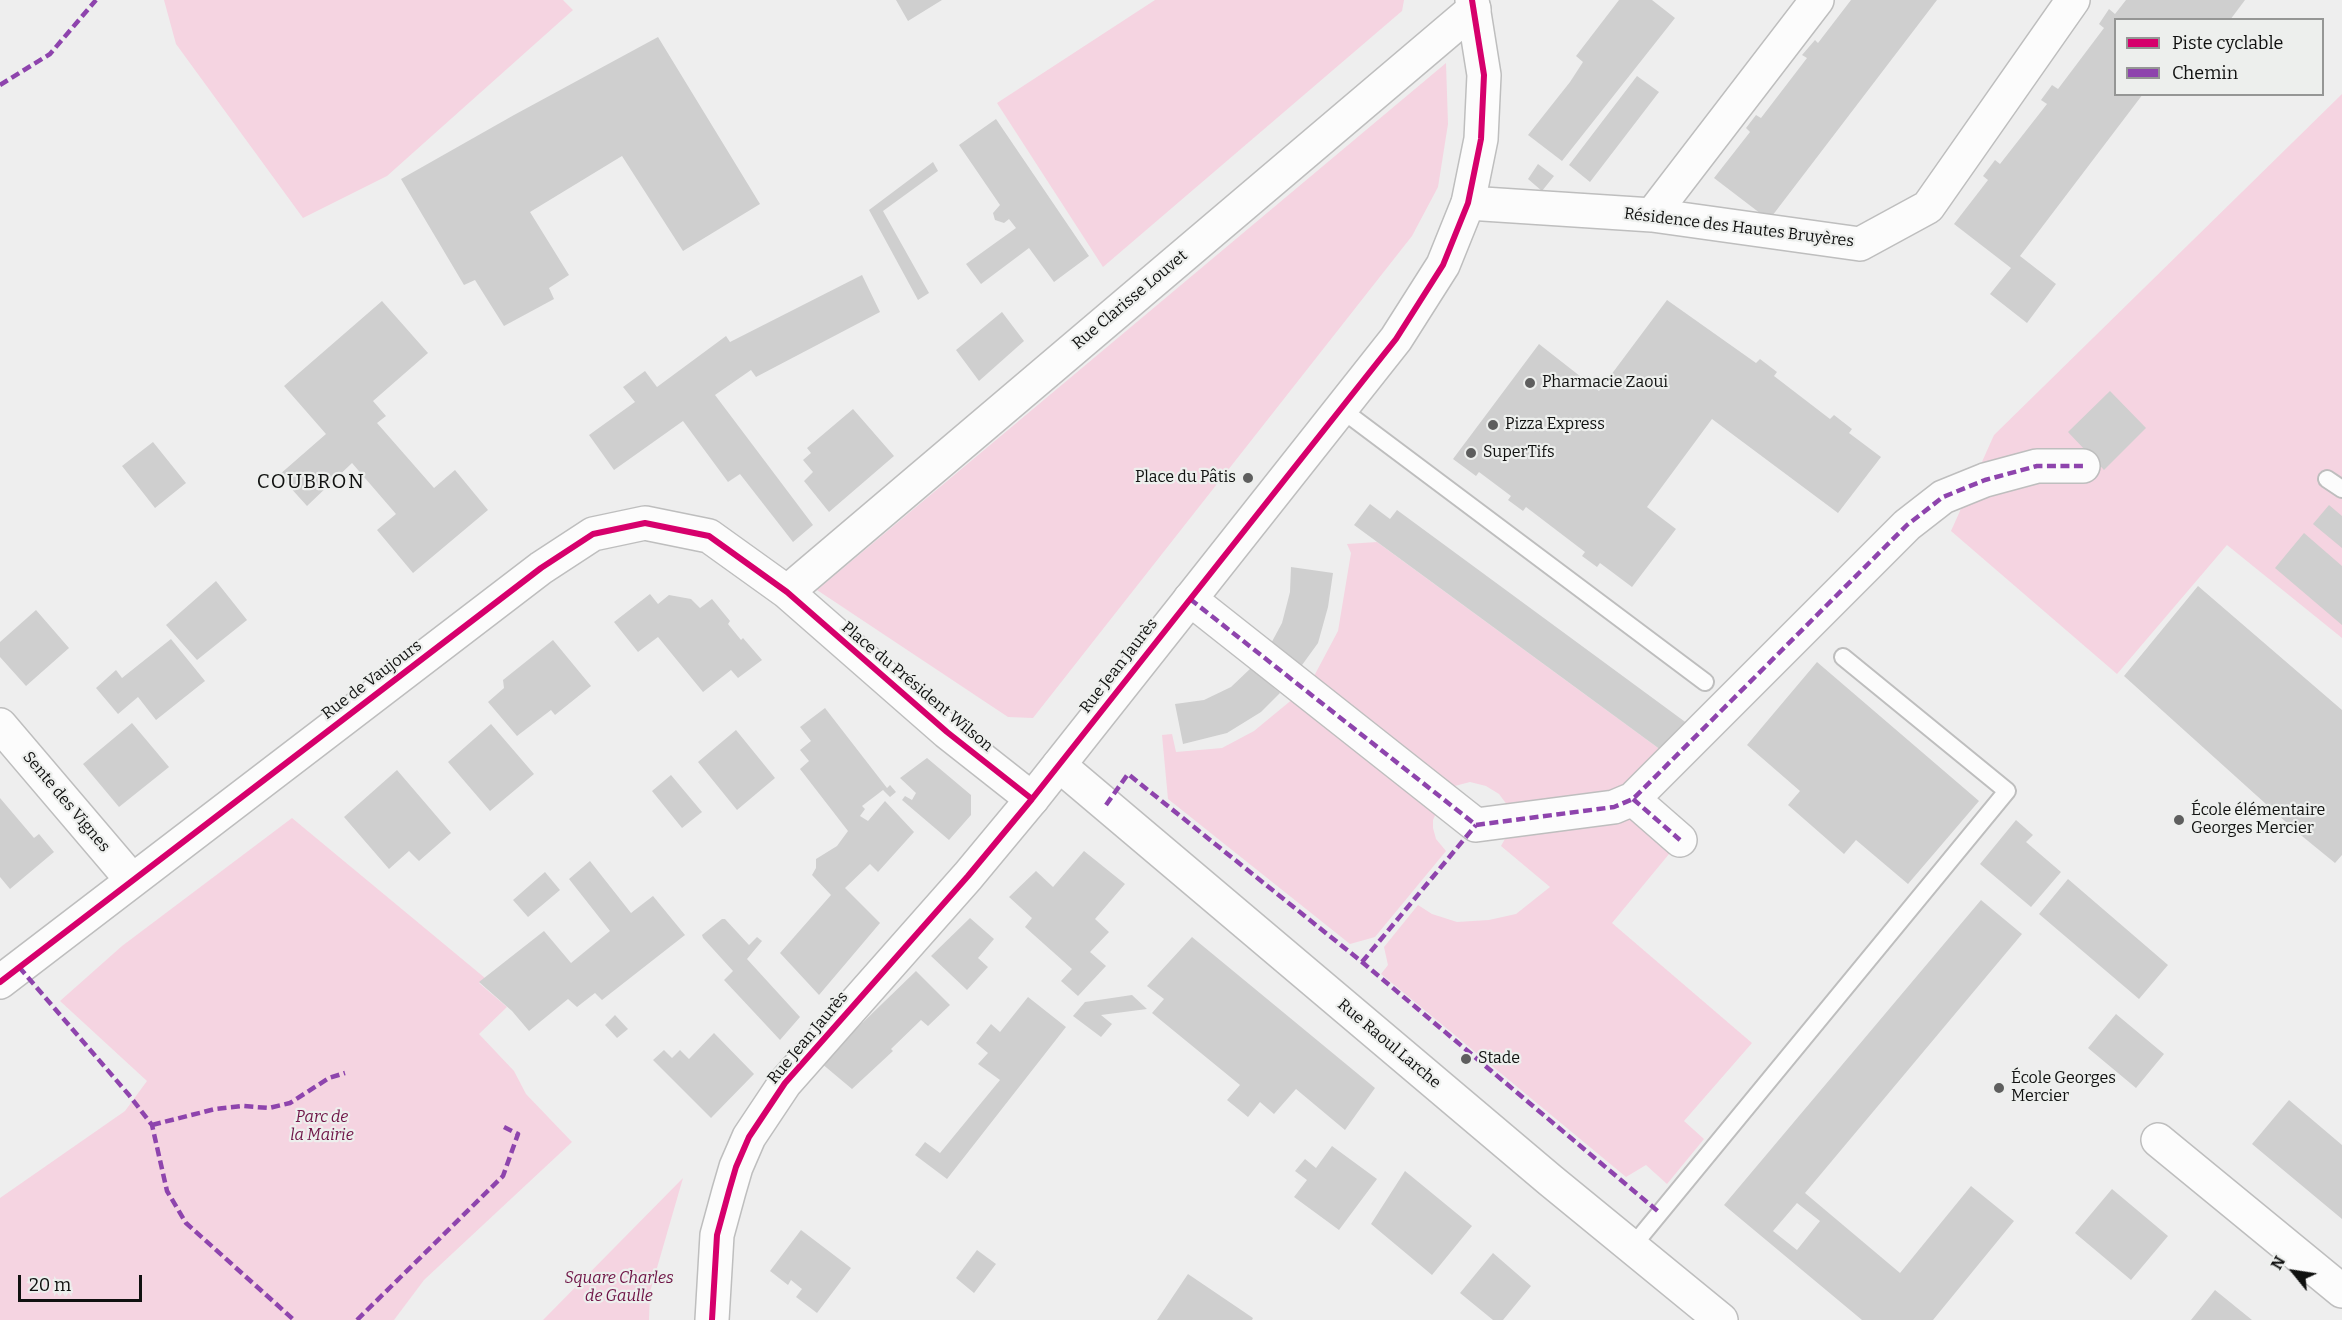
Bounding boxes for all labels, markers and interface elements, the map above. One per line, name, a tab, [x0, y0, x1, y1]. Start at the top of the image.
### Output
legend	[2114, 18, 2324, 96]
text: Piste cyclable	[2172, 32, 2283, 54]
text: Chemin	[2172, 62, 2238, 84]
street label: Résidence des Hautes Bruyères	[1623, 204, 1855, 252]
street label: Rue Clarisse Louvet	[1069, 246, 1191, 354]
place label: Pharmacie Zaoui	[1542, 373, 1668, 393]
marker: Pharmacie Zaoui	[1523, 376, 1537, 390]
place label: Pizza Express	[1505, 415, 1605, 435]
marker: Pizza Express	[1486, 418, 1500, 432]
place label: SuperTifs	[1483, 443, 1555, 463]
marker: SuperTifs	[1464, 446, 1478, 460]
place label: Place du Pâtis	[1135, 468, 1236, 488]
district label: COUBRON	[257, 470, 365, 494]
marker: Place du Pâtis	[1241, 471, 1255, 485]
street label: Rue Jean Jaurès	[1076, 615, 1162, 717]
street label: Place du Président Wilson	[837, 618, 997, 756]
street label: Rue de Vaujours	[318, 636, 426, 724]
street label: Sente des Vignes	[18, 748, 114, 856]
place label: École élémentaire Georges Mercier	[2191, 801, 2325, 839]
marker: École élémentaire Georges Mercier	[2172, 813, 2186, 827]
street label: Rue Jean Jaurès	[764, 988, 852, 1088]
street label: Rue Raoul Larche	[1334, 995, 1444, 1093]
place label: Stade	[1478, 1049, 1520, 1069]
marker: Stade	[1459, 1052, 1473, 1066]
place label: École Georges Mercier	[2011, 1069, 2116, 1107]
marker: École Georges Mercier	[1992, 1081, 2006, 1095]
park label: Parc de la Mairie	[290, 1108, 354, 1146]
north arrow	[2264, 1242, 2324, 1302]
text: N	[2267, 1253, 2289, 1273]
scale bar	[21, 1263, 146, 1301]
park label: Square Charles de Gaulle	[564, 1269, 674, 1307]
text: 20 m	[29, 1274, 71, 1296]

